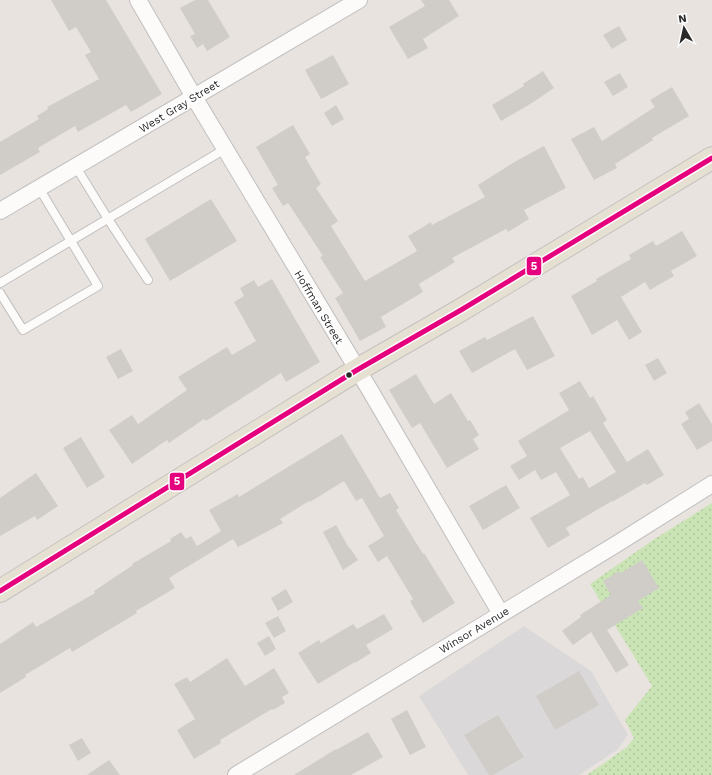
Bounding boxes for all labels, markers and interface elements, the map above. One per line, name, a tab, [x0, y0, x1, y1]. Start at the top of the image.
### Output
north arrow	[664, 8, 704, 48]
text: N	[677, 12, 688, 26]
street label: West Gray Street	[137, 77, 222, 135]
line badge: 5	[526, 256, 542, 276]
text: 5	[531, 260, 537, 273]
street label: Hoffman Street	[291, 268, 346, 347]
unlabelled marker	[344, 370, 354, 380]
line badge: 5	[169, 472, 185, 491]
text: 5	[174, 475, 180, 488]
street label: Winsor Avenue	[437, 604, 512, 656]

